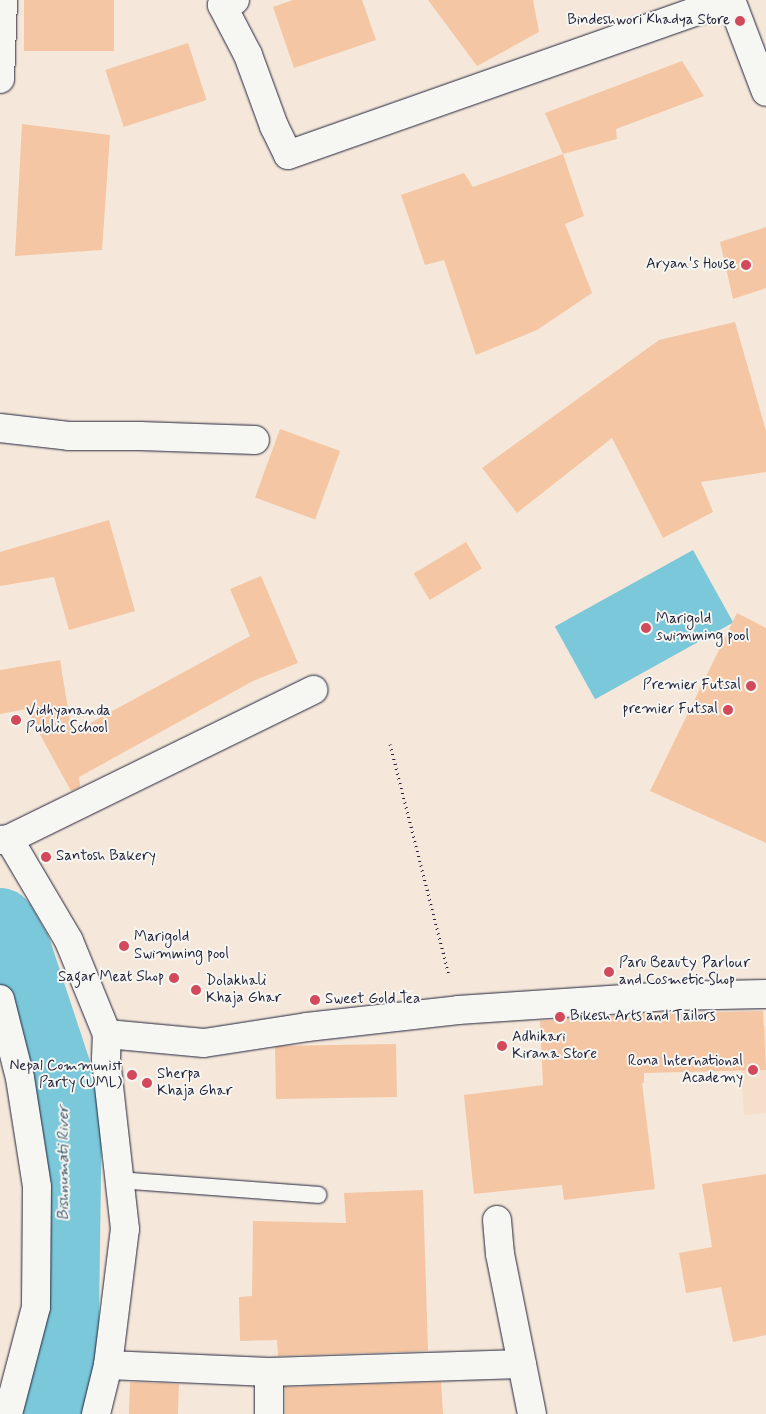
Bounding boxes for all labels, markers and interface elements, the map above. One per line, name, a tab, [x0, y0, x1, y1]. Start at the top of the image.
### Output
place label: Bindeshwori Khadya Store	[565, 12, 730, 30]
marker: Bindeshwori Khadya Store	[734, 15, 746, 27]
place label: Aryan's House	[644, 256, 736, 274]
marker: Aryan's House	[740, 259, 752, 271]
place label: Marigold swimming pool	[656, 610, 749, 645]
marker: Marigold swimming pool	[640, 622, 652, 634]
place label: Premier Futsal	[645, 677, 741, 695]
marker: Premier Futsal	[745, 680, 757, 692]
place label: premier Futsal	[625, 701, 718, 719]
place label: Vidhyananda Public School	[26, 702, 111, 737]
marker: premier Futsal	[722, 704, 734, 716]
marker: Vidhyananda Public School	[10, 714, 22, 726]
place label: Santosh Bakery	[56, 848, 156, 866]
marker: Santosh Bakery	[40, 851, 52, 863]
place label: Marigold Swimming pool	[134, 928, 229, 963]
marker: Marigold Swimming pool	[118, 940, 130, 952]
place label: Paru Beauty Parlour and Cosmetic Shop	[619, 954, 750, 989]
marker: Paru Beauty Parlour and Cosmetic Shop	[603, 966, 615, 978]
place label: Sagar Meat Shop	[58, 969, 164, 987]
marker: Sagar Meat Shop	[168, 972, 180, 984]
place label: Dolakhali Khaja Ghar	[206, 972, 280, 1007]
marker: Dolakhali Khaja Ghar	[190, 984, 202, 996]
place label: Sweet Gold Tea	[325, 991, 421, 1009]
marker: Sweet Gold Tea	[309, 994, 321, 1006]
place label: Bikesh Arts and Tailors	[570, 1008, 714, 1026]
marker: Bikesh Arts and Tailors	[554, 1011, 566, 1023]
place label: Adhikari Kirana Store	[512, 1028, 597, 1063]
marker: Adhikari Kirana Store	[496, 1040, 508, 1052]
place label: Rona International Academy	[623, 1052, 743, 1087]
place label: Nepal Communist Party (UML)	[10, 1057, 122, 1092]
marker: Rona International Academy	[747, 1064, 759, 1076]
place label: Sherpa Khaja Ghar	[157, 1065, 231, 1100]
marker: Nepal Communist Party (UML)	[126, 1069, 138, 1081]
marker: Sherpa Khaja Ghar	[141, 1077, 153, 1089]
water label: Bishnumati River	[54, 1105, 74, 1221]

